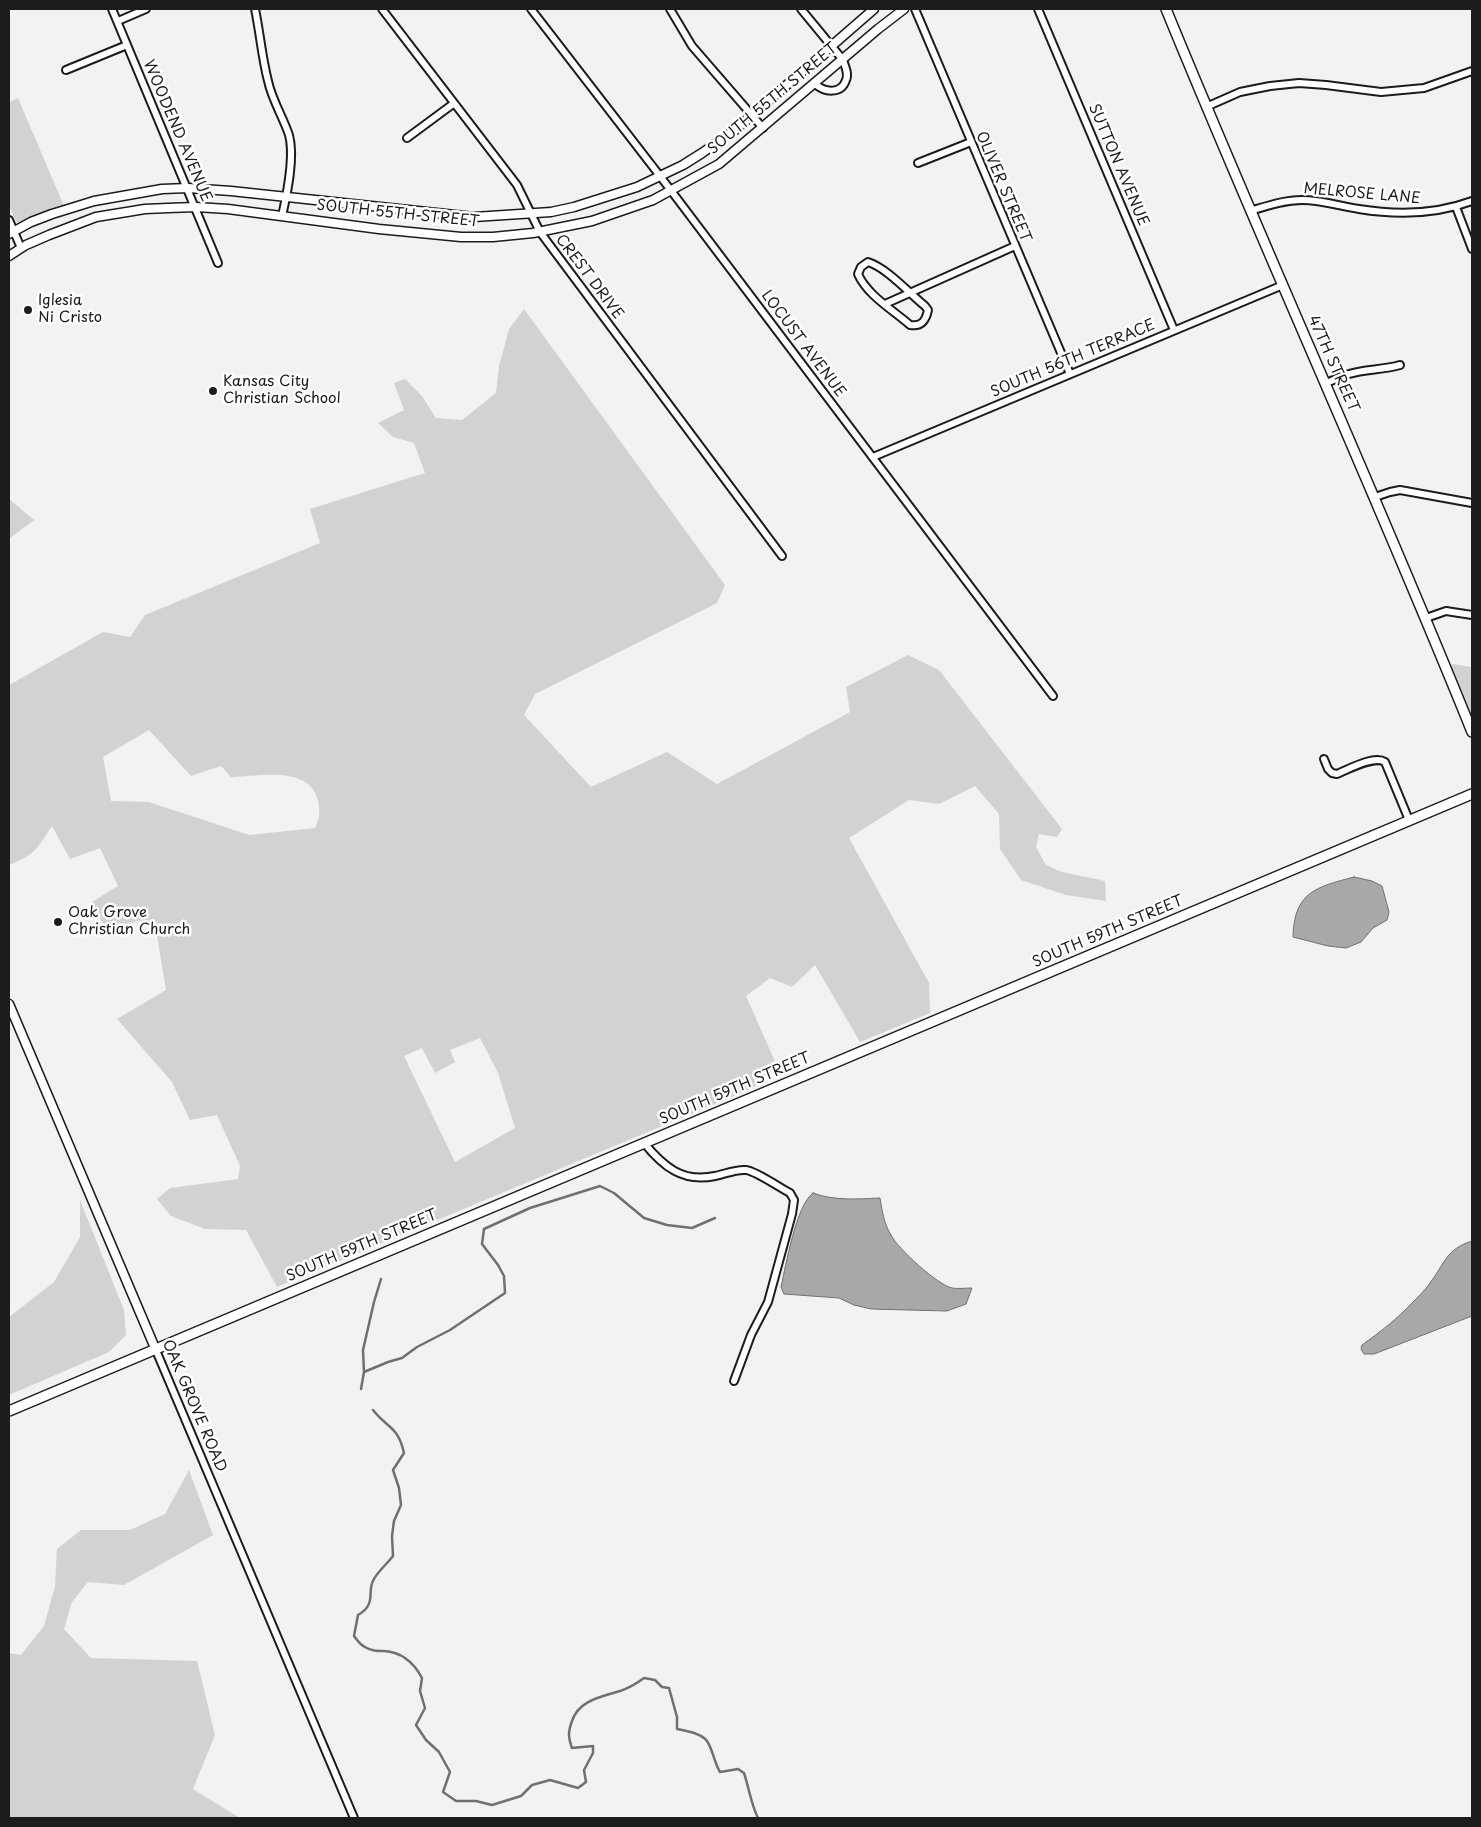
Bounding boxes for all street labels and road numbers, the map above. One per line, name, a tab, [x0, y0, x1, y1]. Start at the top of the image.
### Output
street label: SOUTH 55TH STREET	[705, 40, 841, 158]
street label: WOODEND AVENUE	[139, 57, 215, 205]
street label: SUTTON AVENUE	[1084, 101, 1152, 229]
street label: OLIVER STREET	[972, 129, 1034, 245]
street label: MELROSE LANE	[1303, 180, 1421, 208]
street label: SOUTH 55TH STREET	[316, 197, 480, 231]
street label: CREST DRIVE	[551, 231, 627, 323]
street label: LOCUST AVENUE	[757, 287, 849, 401]
street label: 47TH STREET	[1304, 313, 1362, 415]
street label: SOUTH 56TH TERRACE	[988, 316, 1158, 402]
street label: SOUTH 59TH STREET	[1030, 892, 1186, 972]
street label: SOUTH 59TH STREET	[657, 1049, 813, 1129]
street label: SOUTH 59TH STREET	[284, 1206, 440, 1286]
street label: OAK GROVE ROAD	[158, 1337, 230, 1475]

